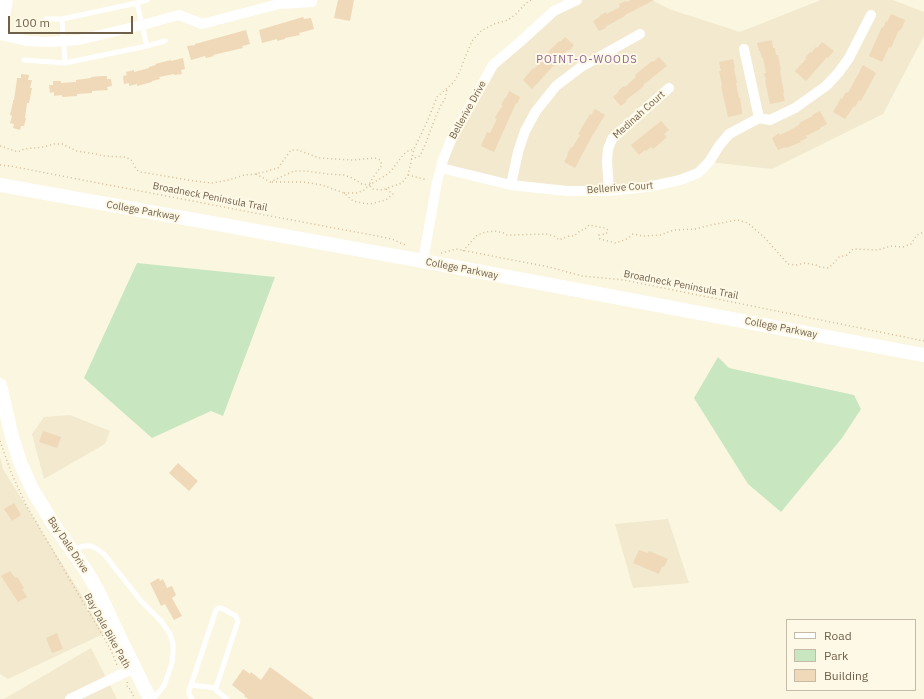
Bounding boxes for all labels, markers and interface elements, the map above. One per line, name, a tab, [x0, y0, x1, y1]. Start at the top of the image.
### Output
scale bar	[10, 8, 135, 34]
text: 100 m	[15, 15, 50, 30]
district label: POINT-O-WOODS	[536, 53, 638, 67]
street label: Bellerive Drive	[447, 79, 489, 141]
street label: Medinah Court	[611, 89, 667, 141]
street label: Broadneck Peninsula Trail	[152, 180, 268, 214]
street label: Bellerive Court	[586, 180, 654, 196]
street label: College Parkway	[106, 199, 180, 223]
street label: College Parkway	[425, 256, 499, 282]
street label: Broadneck Peninsula Trail	[623, 268, 739, 302]
street label: College Parkway	[744, 315, 818, 341]
street label: Bay Dale Drive	[45, 515, 91, 575]
street label: Bay Dale Bike Path	[81, 591, 133, 671]
legend	[786, 619, 916, 691]
text: Road	[824, 628, 852, 643]
text: Park	[824, 648, 848, 663]
text: Building	[824, 668, 868, 683]

